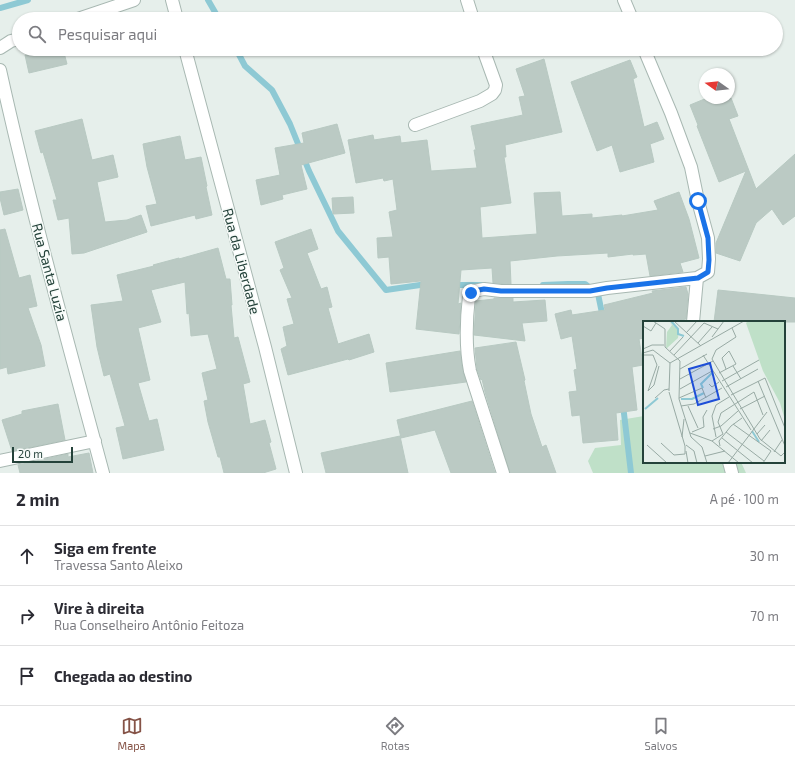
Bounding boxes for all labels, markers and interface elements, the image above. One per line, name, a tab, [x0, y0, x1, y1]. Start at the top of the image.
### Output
search box	[12, 12, 783, 56]
icon: search	[26, 23, 48, 45]
text: Pesquisar aqui	[58, 25, 157, 43]
north arrow	[699, 68, 735, 104]
route start	[689, 192, 707, 210]
street label: Rua da Liberdade	[220, 206, 264, 316]
street label: Rua Santa Luzia	[29, 221, 71, 323]
route end	[462, 284, 480, 302]
inset map	[643, 321, 785, 463]
scale bar	[12, 445, 73, 464]
text: 20 m	[18, 447, 43, 460]
text: 2 min	[16, 489, 59, 509]
text: A pé · 100 m	[710, 491, 779, 507]
text: Siga em frente	[54, 539, 156, 557]
icon: ahead	[16, 545, 38, 567]
text: 30 m	[750, 548, 779, 564]
text: Travessa Santo Aleixo	[54, 557, 183, 573]
text: Vire à direita	[54, 599, 144, 617]
icon: right	[16, 605, 38, 627]
text: 70 m	[750, 608, 779, 624]
text: Rua Conselheiro Antônio Feitoza	[54, 617, 244, 633]
icon: arrive	[16, 665, 38, 687]
text: Chegada ao destino	[54, 667, 192, 685]
tab: Mapa	[118, 715, 146, 752]
tab: Rotas	[381, 715, 410, 752]
tab: Salvos	[645, 715, 677, 752]

